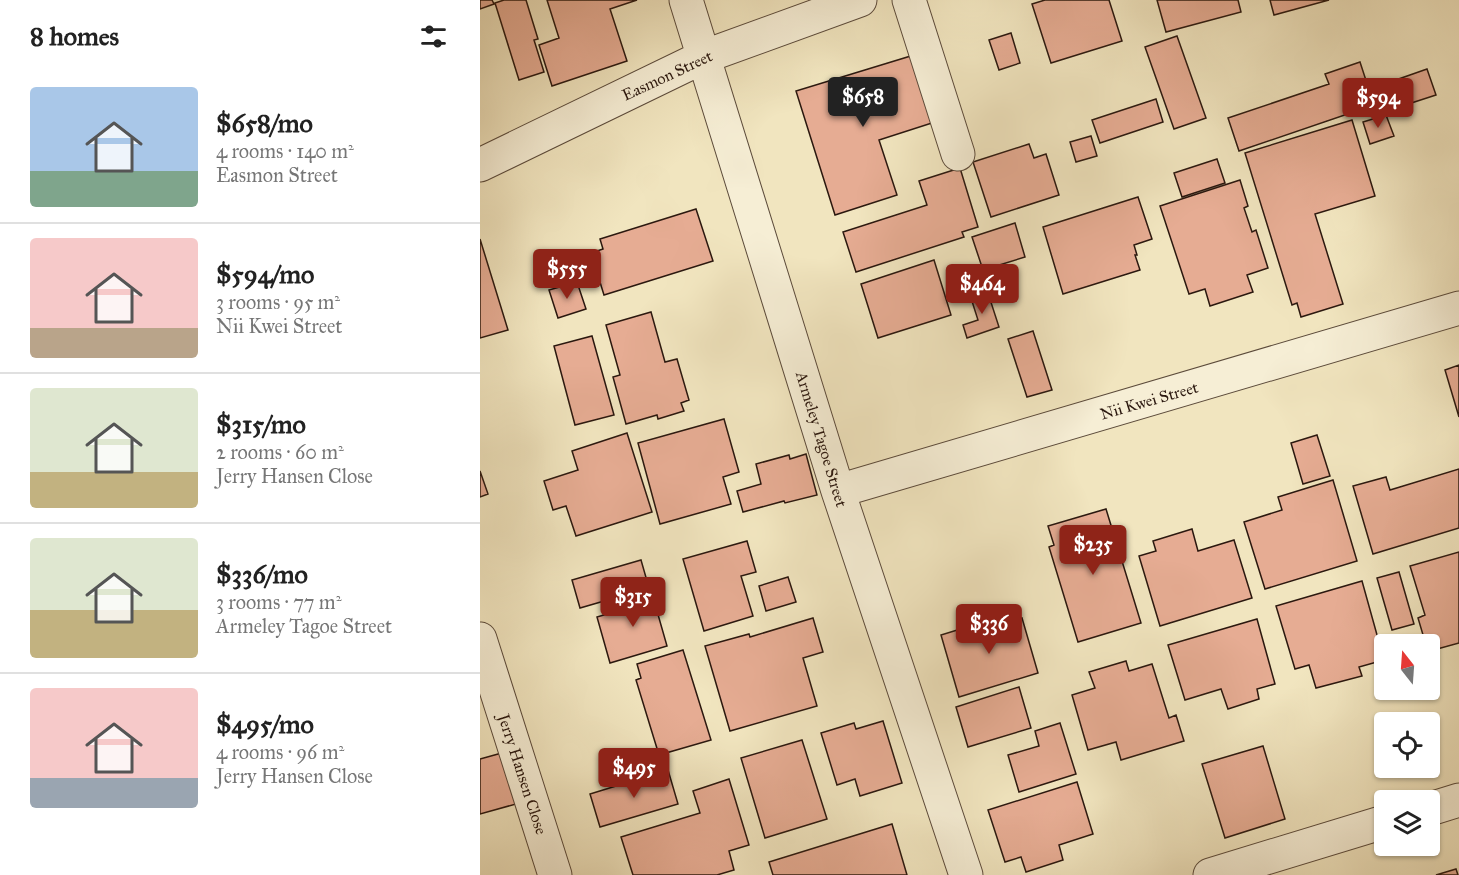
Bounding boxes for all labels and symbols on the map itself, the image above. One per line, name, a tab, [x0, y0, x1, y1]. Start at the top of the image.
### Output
street label: Easmon Street	[619, 46, 716, 105]
pin: $658	[827, 77, 899, 128]
pin: $594	[1342, 78, 1414, 129]
pin: $555	[531, 249, 603, 300]
pin: $464	[946, 264, 1018, 315]
street label: Armeley Tagoe Street	[791, 368, 851, 510]
street label: Nii Kwei Street	[1098, 377, 1201, 424]
pin: $235	[1057, 525, 1129, 576]
pin: $315	[597, 577, 669, 628]
pin: $336	[953, 604, 1025, 655]
north arrow	[1374, 634, 1440, 700]
street label: Jerry Hansen Close	[493, 710, 551, 837]
pin: $495	[598, 748, 670, 799]

